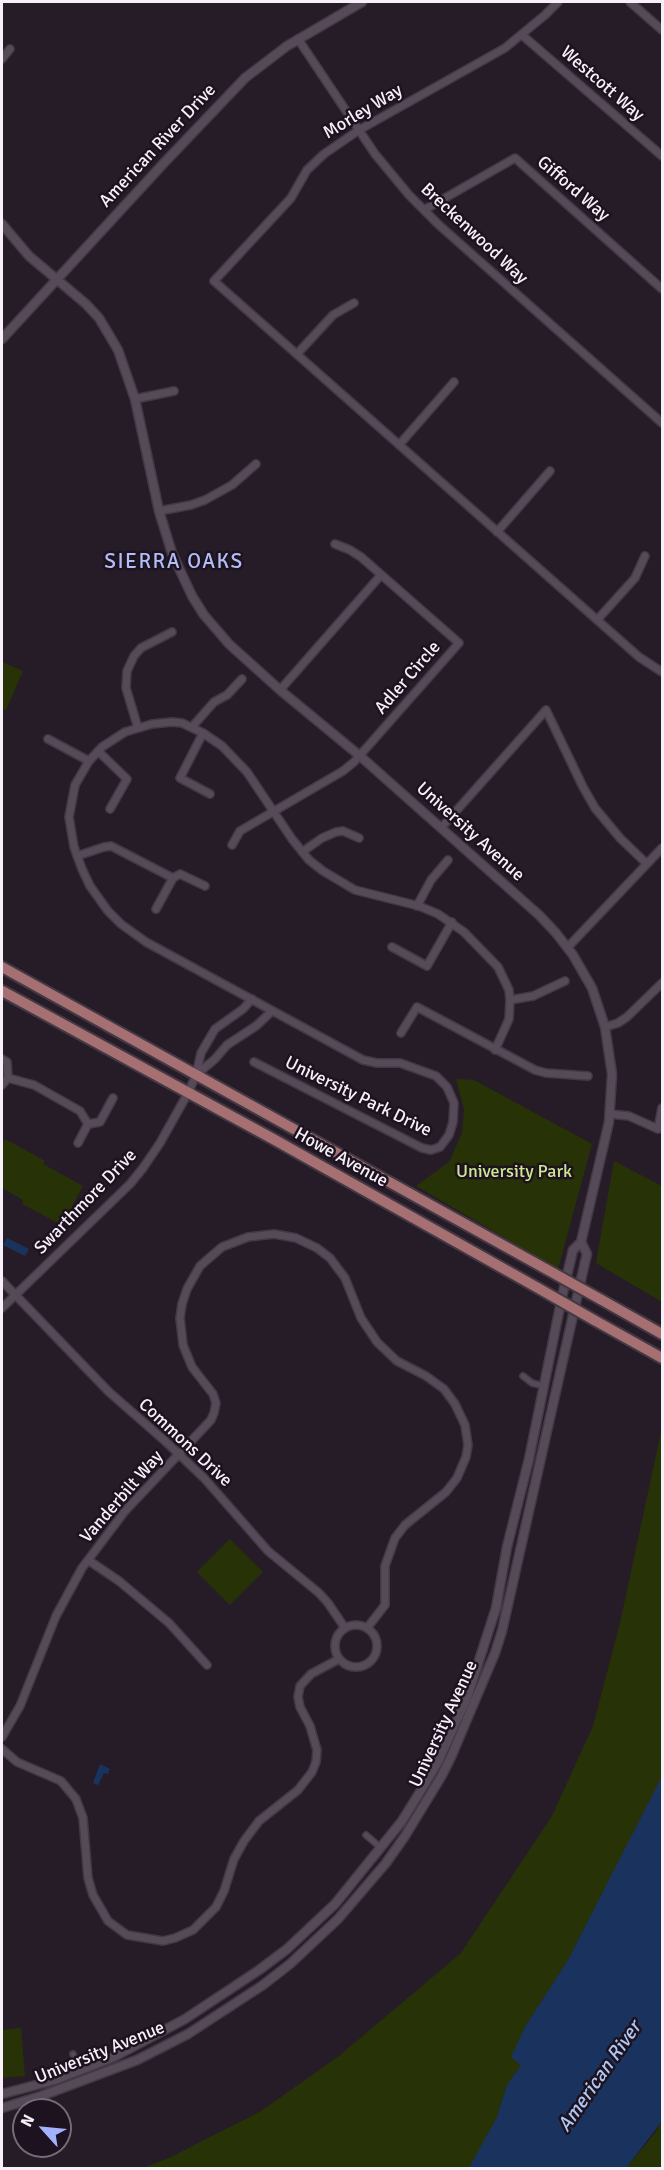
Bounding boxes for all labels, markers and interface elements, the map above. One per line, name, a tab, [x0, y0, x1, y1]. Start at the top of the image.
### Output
street label: Westcott Way	[556, 42, 648, 126]
street label: American River Drive	[95, 80, 221, 212]
street label: Morley Way	[319, 80, 407, 144]
street label: Gifford Way	[532, 152, 614, 226]
street label: Breckenwood Way	[416, 179, 532, 289]
district label: SIERRA OAKS	[104, 549, 244, 575]
street label: Adler Circle	[370, 637, 446, 719]
street label: University Avenue	[412, 778, 528, 886]
street label: University Park Drive	[281, 1052, 435, 1142]
street label: Howe Avenue	[291, 1123, 391, 1193]
street label: Swarthmore Drive	[30, 1145, 142, 1259]
park label: University Park	[456, 1161, 572, 1183]
street label: Commons Drive	[134, 1394, 236, 1492]
street label: Vanderbilt Way	[76, 1446, 168, 1548]
street label: University Avenue	[405, 1657, 483, 1791]
street label: University Avenue	[32, 2017, 168, 2089]
water label: American River	[553, 2017, 647, 2137]
north arrow	[12, 2098, 72, 2158]
text: N	[16, 2111, 39, 2130]

